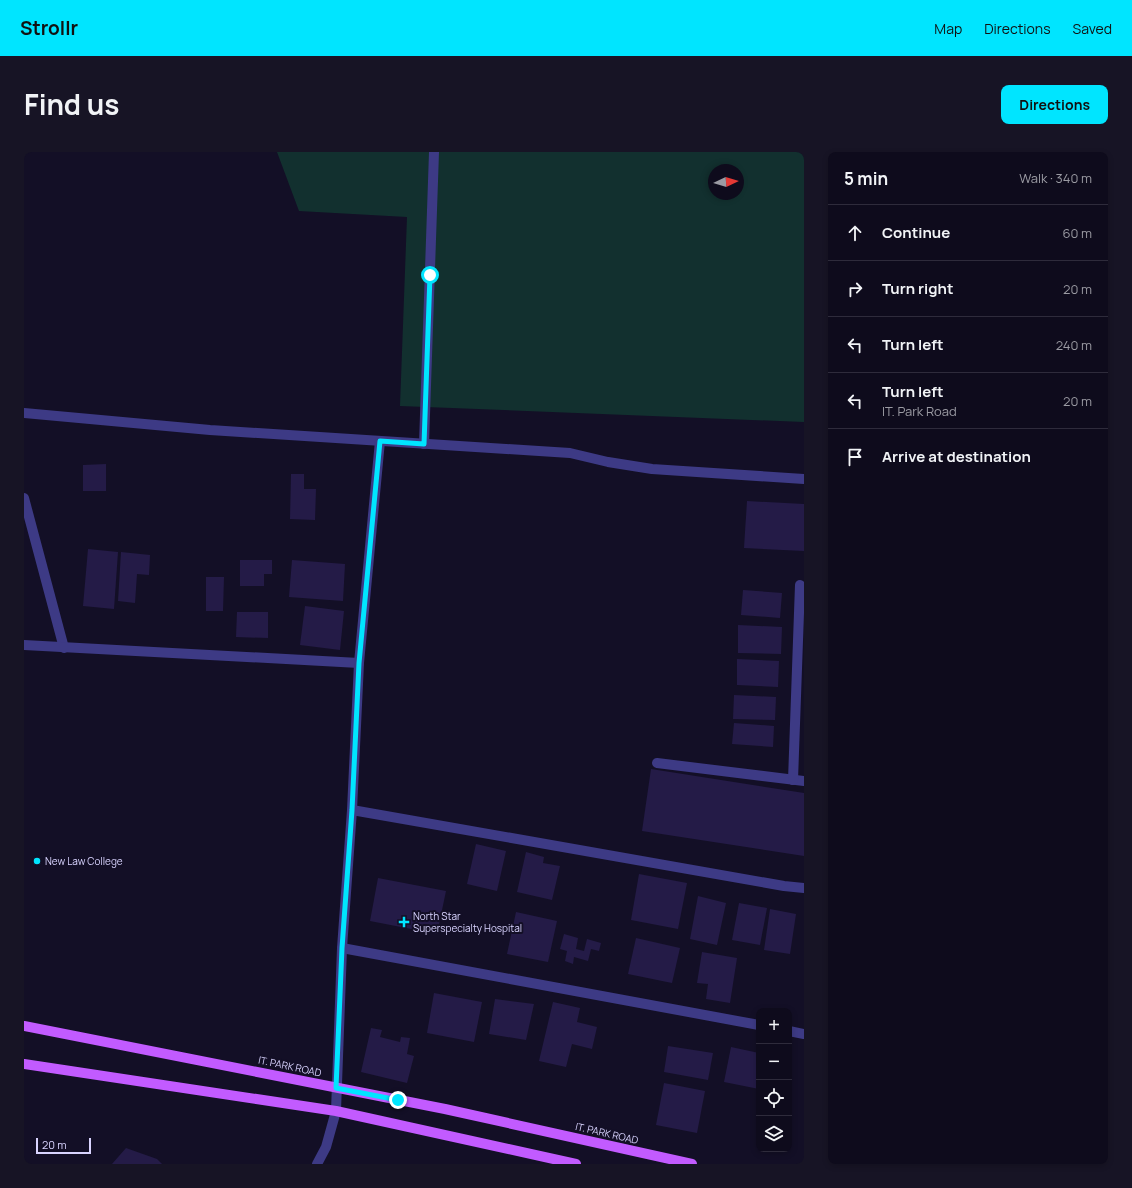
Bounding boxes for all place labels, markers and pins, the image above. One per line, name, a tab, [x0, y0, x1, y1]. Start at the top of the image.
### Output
place label: New Law College	[45, 854, 123, 868]
marker: New Law College	[32, 856, 42, 866]
place label: North Star Superspecialty Hospital	[413, 909, 522, 935]
marker: North Star Superspecialty Hospital	[398, 916, 410, 928]

